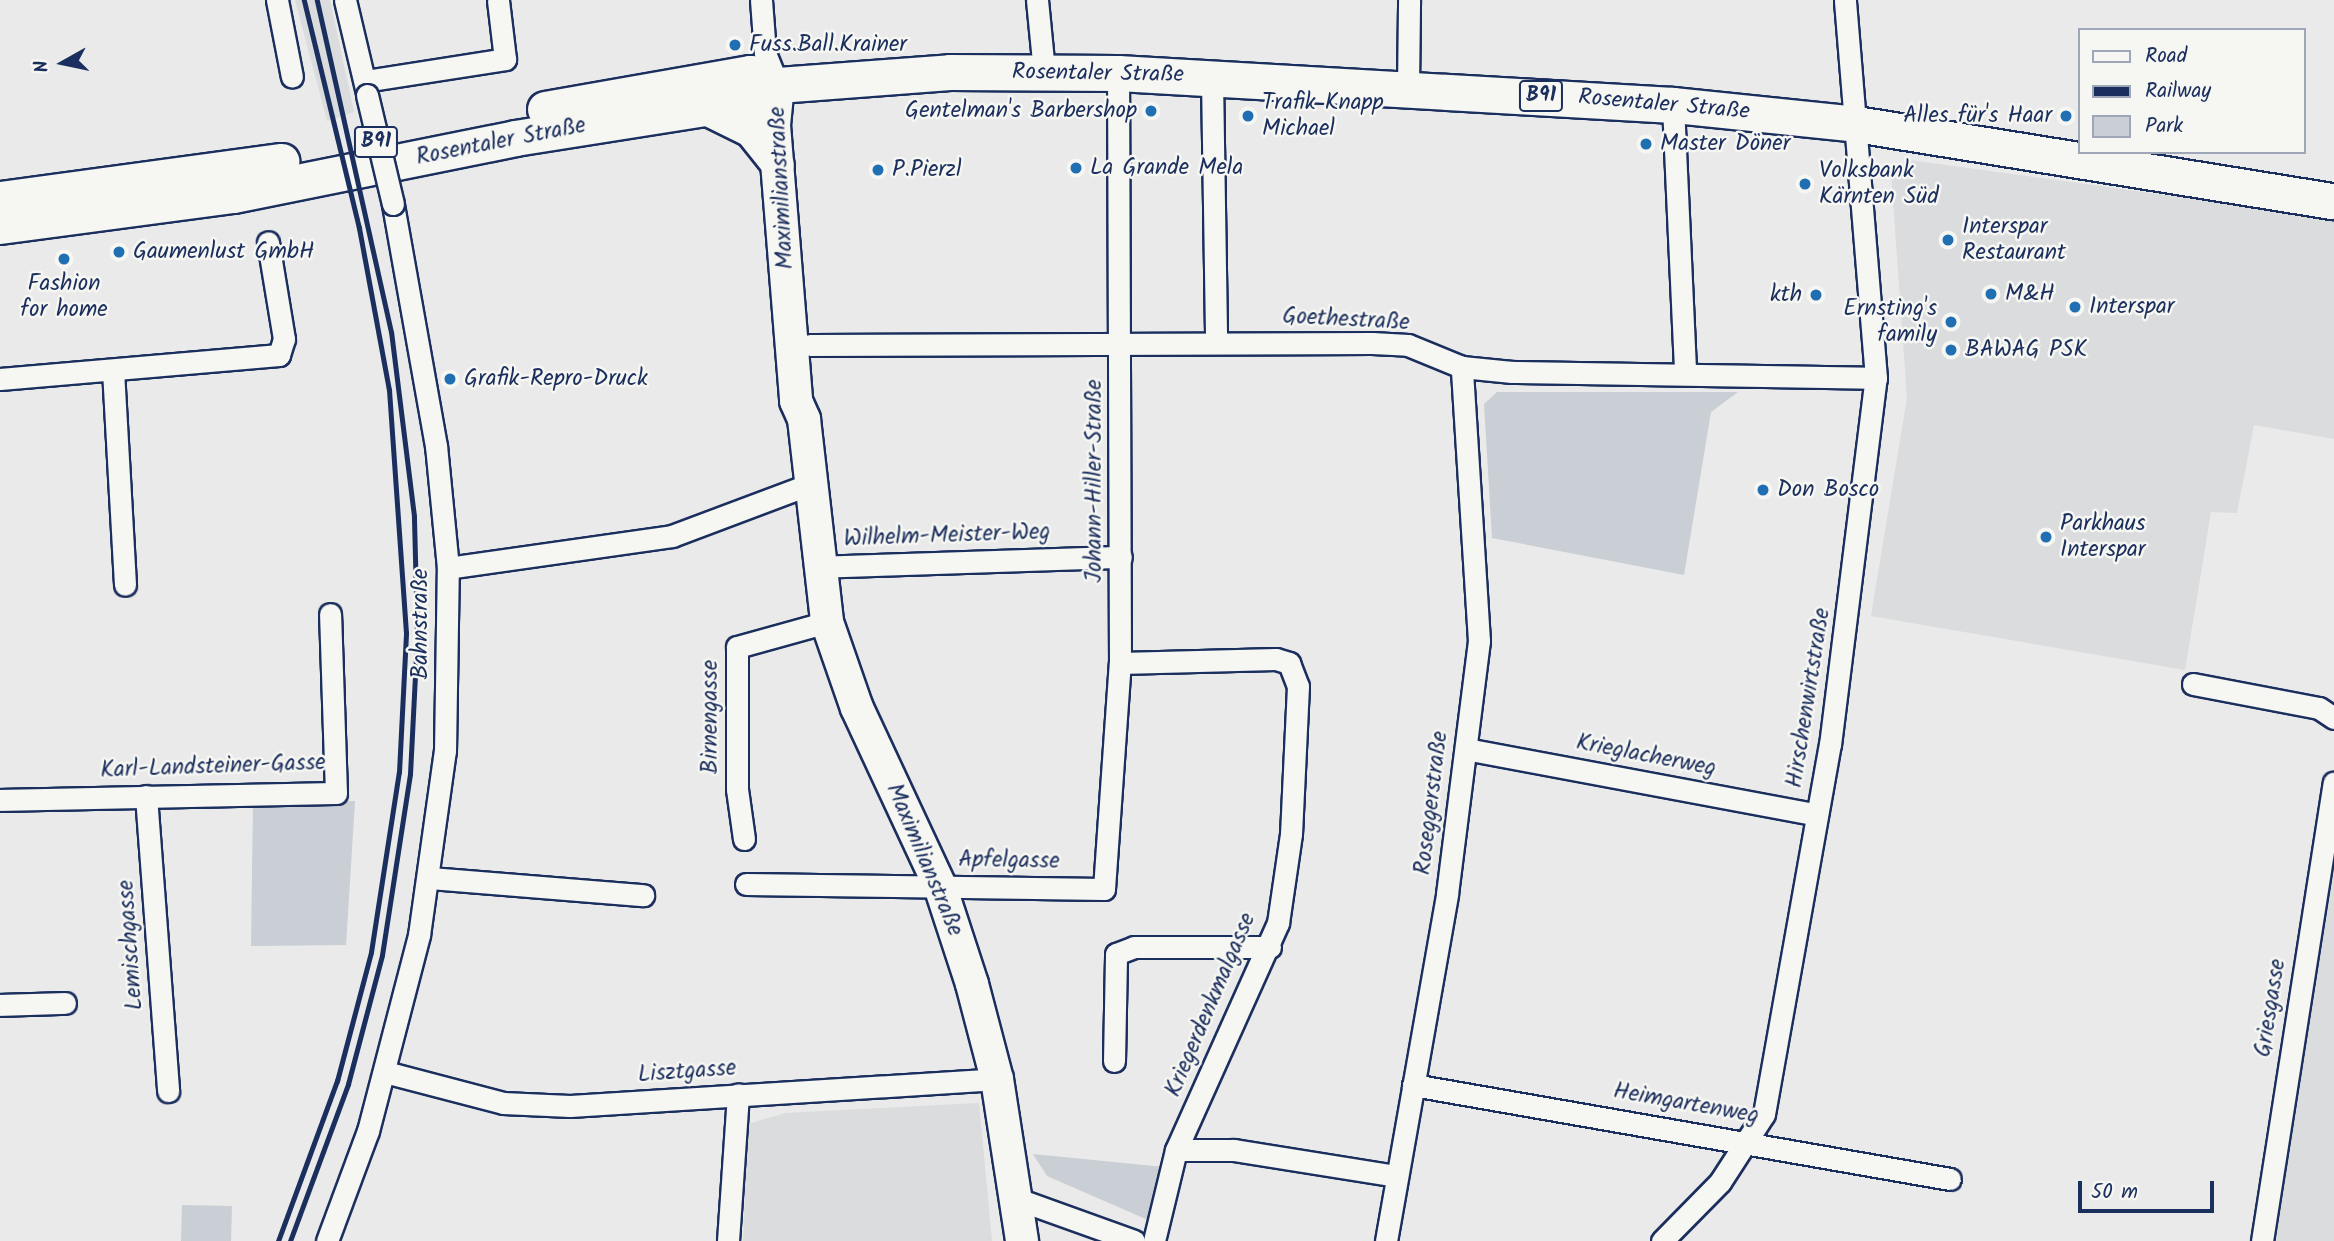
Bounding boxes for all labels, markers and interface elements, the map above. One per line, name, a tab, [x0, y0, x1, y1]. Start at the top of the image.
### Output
north arrow	[28, 28, 98, 98]
legend	[2078, 28, 2306, 154]
place label: Fuss.Ball.Krainer	[749, 31, 907, 59]
marker: Fuss.Ball.Krainer	[727, 37, 743, 53]
text: Road	[2145, 40, 2187, 73]
text: N	[27, 58, 58, 75]
street label: Rosentaler Straße	[1012, 59, 1184, 89]
text: Railway	[2145, 75, 2211, 108]
road number: B91	[1518, 78, 1564, 114]
street label: Rosentaler Straße	[1577, 84, 1751, 126]
place label: Trafik Knapp Michael	[1262, 89, 1383, 143]
place label: Gentelman's Barbershop	[905, 97, 1137, 125]
place label: Alles für's Haar	[1903, 102, 2052, 130]
marker: Gentelman's Barbershop	[1143, 103, 1159, 119]
street label: Maximilianstraße	[764, 106, 800, 270]
marker: Trafik Knapp Michael	[1240, 108, 1256, 124]
marker: Alles für's Haar	[2058, 108, 2074, 124]
text: Park	[2145, 110, 2183, 143]
street label: Rosentaler Straße	[414, 112, 588, 172]
road number: B91	[353, 124, 399, 160]
place label: Master Döner	[1660, 130, 1790, 158]
marker: Master Döner	[1638, 136, 1654, 152]
place label: La Grande Mela	[1090, 154, 1243, 182]
place label: P.Pierzl	[892, 156, 962, 184]
place label: Volksbank Kärnten Süd	[1819, 157, 1939, 211]
marker: La Grande Mela	[1068, 160, 1084, 176]
marker: P.Pierzl	[870, 162, 886, 178]
marker: Volksbank Kärnten Süd	[1797, 176, 1813, 192]
place label: Interspar Restaurant	[1962, 213, 2066, 267]
marker: Interspar Restaurant	[1940, 232, 1956, 248]
place label: Gaumenlust GmbH	[133, 238, 314, 266]
marker: Gaumenlust GmbH	[111, 244, 127, 260]
marker: Fashion for home	[56, 251, 72, 267]
place label: Fashion for home	[20, 270, 108, 324]
place label: M&H	[2005, 280, 2055, 308]
place label: kth	[1770, 281, 1802, 309]
marker: M&H	[1983, 286, 1999, 302]
marker: kth	[1808, 287, 1824, 303]
place label: Interspar	[2089, 293, 2174, 321]
place label: Ernsting's family	[1843, 295, 1937, 349]
marker: Interspar	[2067, 299, 2083, 315]
street label: Goethestraße	[1282, 303, 1410, 337]
marker: Ernsting's family	[1943, 314, 1959, 330]
place label: BAWAG PSK	[1965, 336, 2087, 364]
marker: BAWAG PSK	[1943, 342, 1959, 358]
place label: Grafik-Repro-Druck	[464, 365, 648, 393]
marker: Grafik-Repro-Druck	[442, 371, 458, 387]
street label: Johann-Hiller-Straße	[1081, 379, 1109, 583]
place label: Don Bosco	[1777, 476, 1879, 504]
marker: Don Bosco	[1755, 482, 1771, 498]
place label: Parkhaus Interspar	[2060, 510, 2146, 564]
street label: Wilhelm-Meister-Weg	[843, 519, 1051, 553]
marker: Parkhaus Interspar	[2038, 529, 2054, 545]
street label: Bahnstraße	[407, 569, 435, 679]
street label: Hirschenwirtstraße	[1781, 606, 1837, 790]
street label: Birnengasse	[697, 660, 725, 774]
street label: Roseggerstraße	[1409, 729, 1455, 877]
street label: Krieglacherweg	[1574, 729, 1718, 783]
street label: Karl-Landsteiner-Gasse	[100, 749, 326, 785]
street label: Maximilianstraße	[879, 780, 969, 940]
street label: Apfelgasse	[958, 846, 1060, 876]
street label: Lemischgasse	[113, 879, 149, 1011]
street label: Kriegerdenkmalgasse	[1160, 909, 1262, 1101]
street label: Griesgasse	[2250, 957, 2292, 1059]
street label: Lisztgasse	[637, 1055, 737, 1089]
street label: Heimgartenweg	[1611, 1078, 1761, 1130]
scale bar	[2082, 1168, 2218, 1212]
text: 50 m	[2091, 1176, 2138, 1209]

